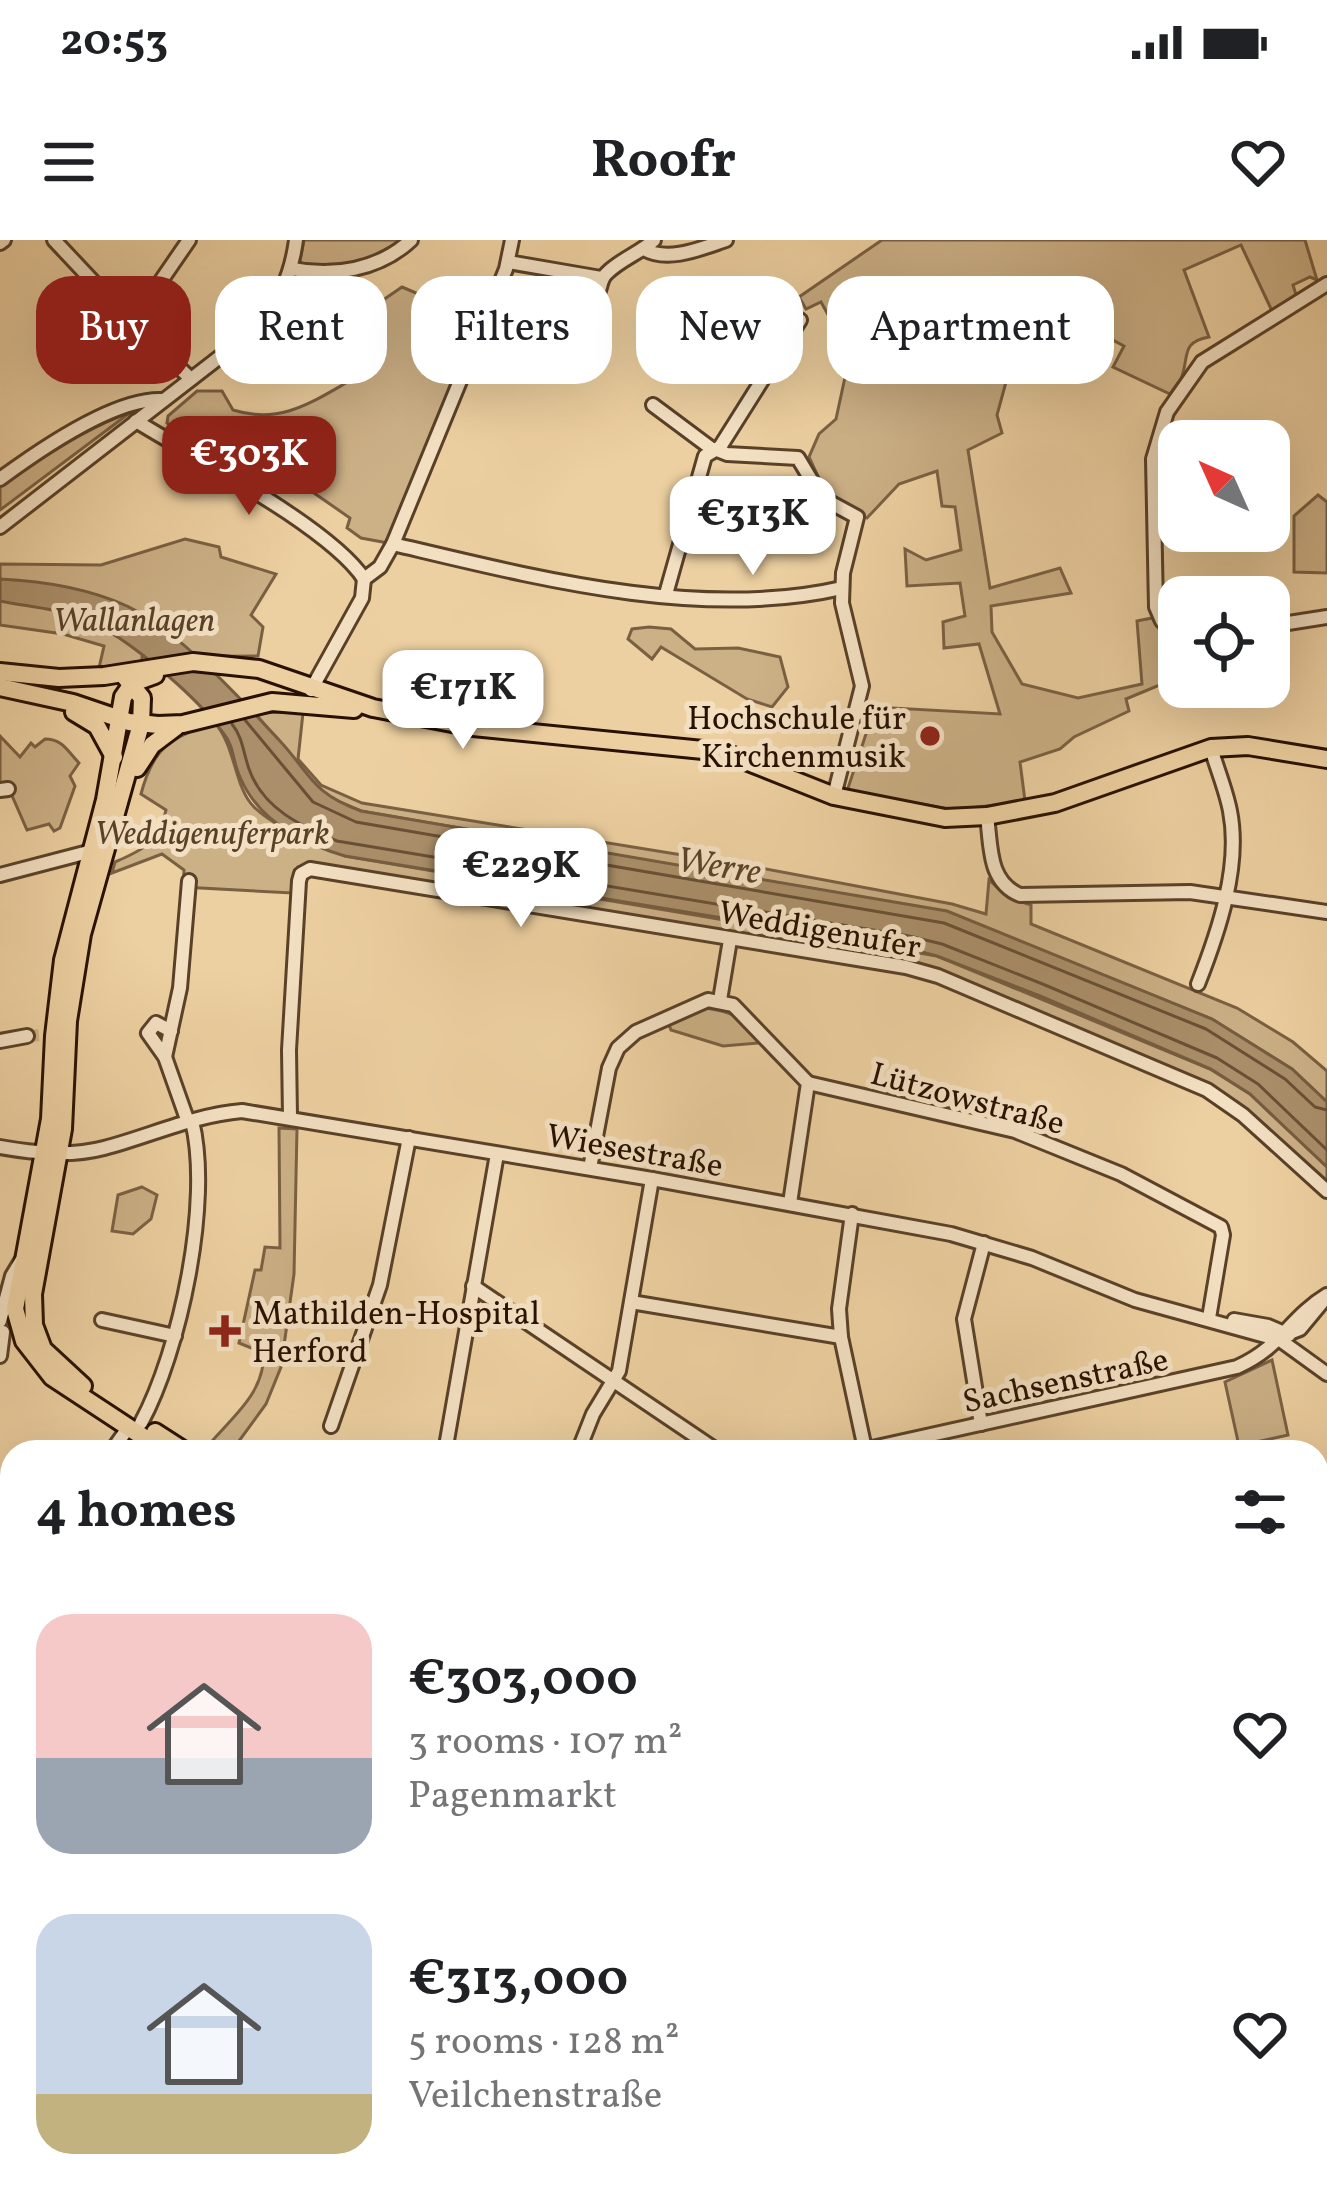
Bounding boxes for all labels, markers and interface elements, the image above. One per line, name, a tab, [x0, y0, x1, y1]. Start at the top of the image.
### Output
text: 20:53	[60, 11, 168, 74]
text: Roofr	[591, 125, 736, 200]
icon: menu	[36, 129, 102, 195]
icon: heart	[1225, 129, 1291, 195]
chip: Buy	[36, 276, 191, 384]
chip: Rent	[215, 276, 387, 384]
chip: Filters	[411, 276, 612, 384]
chip: New	[636, 276, 803, 384]
chip: Apartment	[827, 276, 1114, 384]
pin: €303K	[165, 416, 333, 518]
north arrow	[1158, 420, 1290, 552]
map controls	[1158, 420, 1290, 708]
text: €303K	[189, 428, 309, 482]
pin: €313K	[669, 476, 837, 578]
text: €313K	[697, 488, 809, 542]
button: locate	[1158, 576, 1290, 708]
park label: Wallanlagen	[53, 600, 215, 646]
pin: €171K	[379, 650, 547, 752]
text: €171K	[410, 662, 516, 716]
place label: Hochschule für Kirchenmusik	[687, 698, 906, 782]
marker: Hochschule für Kirchenmusik	[917, 723, 943, 749]
park label: Weddigenuferpark	[95, 813, 329, 859]
pin: €229K	[437, 828, 605, 930]
water label: Werre	[673, 837, 764, 899]
text: €229K	[462, 840, 580, 894]
street label: Weddigenufer	[714, 892, 924, 972]
street label: Lützowstraße	[865, 1053, 1069, 1149]
street label: Wiesestraße	[542, 1115, 726, 1191]
place label: Mathilden-Hospital Herford	[252, 1293, 540, 1377]
marker: Mathilden-Hospital Herford	[209, 1315, 241, 1347]
street label: Sachsenstraße	[959, 1339, 1173, 1427]
text: 4 homes	[36, 1477, 237, 1548]
icon: filters	[1227, 1479, 1293, 1545]
text: €303,000	[408, 1645, 638, 1716]
icon: home	[132, 1662, 276, 1806]
icon: heart	[1227, 1701, 1293, 1767]
text: 3 rooms · 107 m²	[408, 1716, 682, 1770]
text: Pagenmarkt	[408, 1770, 617, 1824]
text: €313,000	[408, 1945, 628, 2016]
icon: home	[132, 1962, 276, 2106]
icon: heart	[1227, 2001, 1293, 2067]
text: 5 rooms · 128 m²	[408, 2016, 679, 2070]
text: Veilchenstraße	[408, 2070, 662, 2124]

